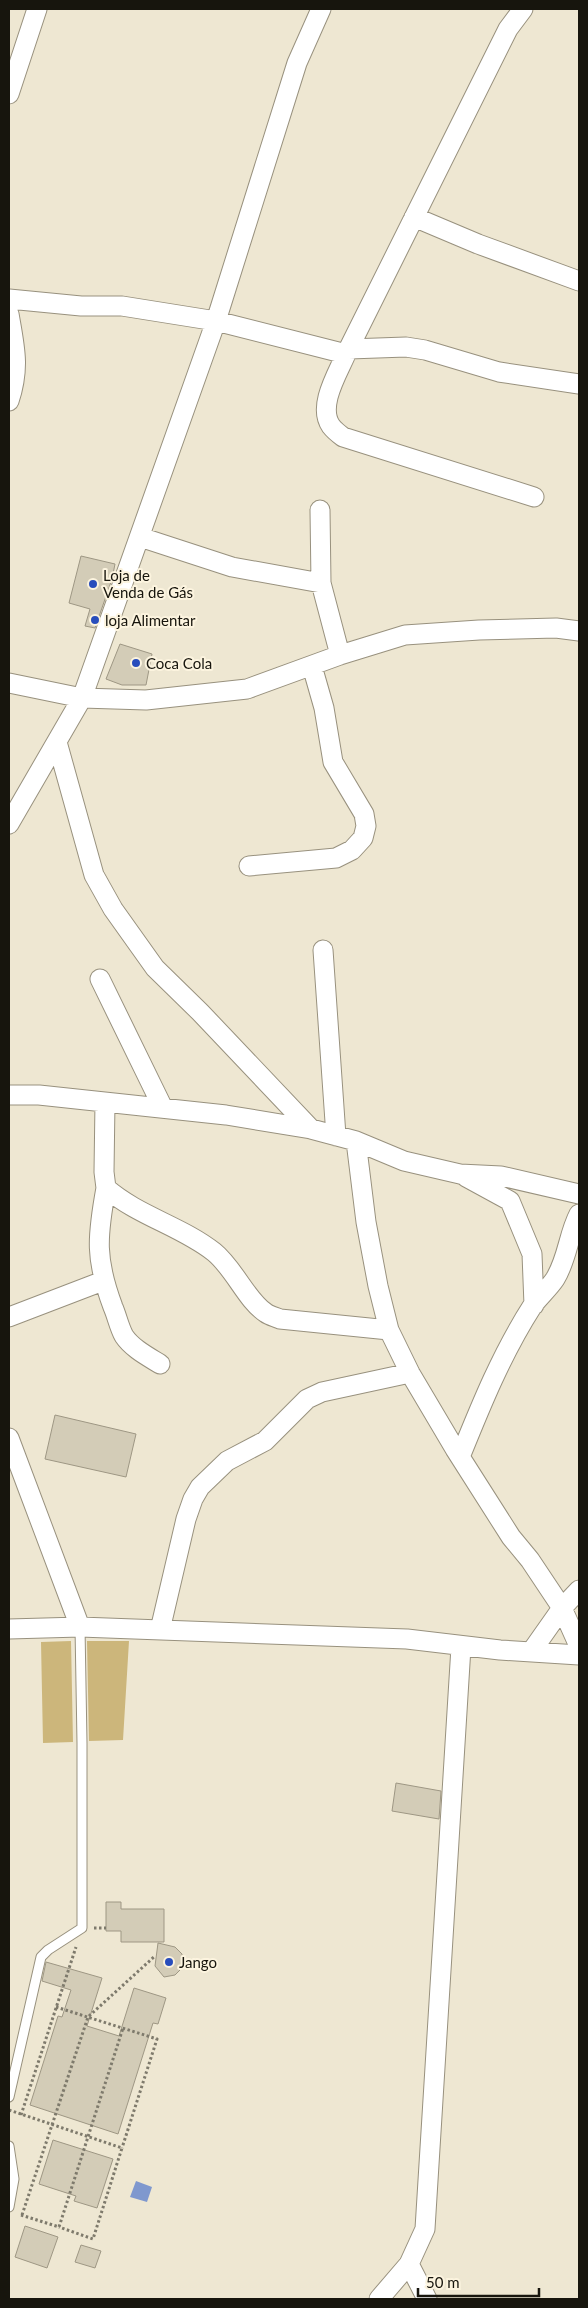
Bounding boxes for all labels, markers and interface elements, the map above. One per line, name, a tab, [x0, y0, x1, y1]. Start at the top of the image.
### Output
place label: Loja de Venda de Gás	[103, 566, 193, 601]
marker: Loja de Venda de Gás	[87, 578, 99, 590]
place label: loja Alimentar	[105, 611, 196, 629]
marker: loja Alimentar	[89, 614, 101, 626]
place label: Coca Cola	[146, 654, 212, 672]
marker: Coca Cola	[130, 657, 142, 669]
place label: Jango	[179, 1953, 217, 1971]
marker: Jango	[163, 1956, 175, 1968]
scale bar	[418, 2266, 539, 2298]
text: 50 m	[426, 2273, 460, 2291]

